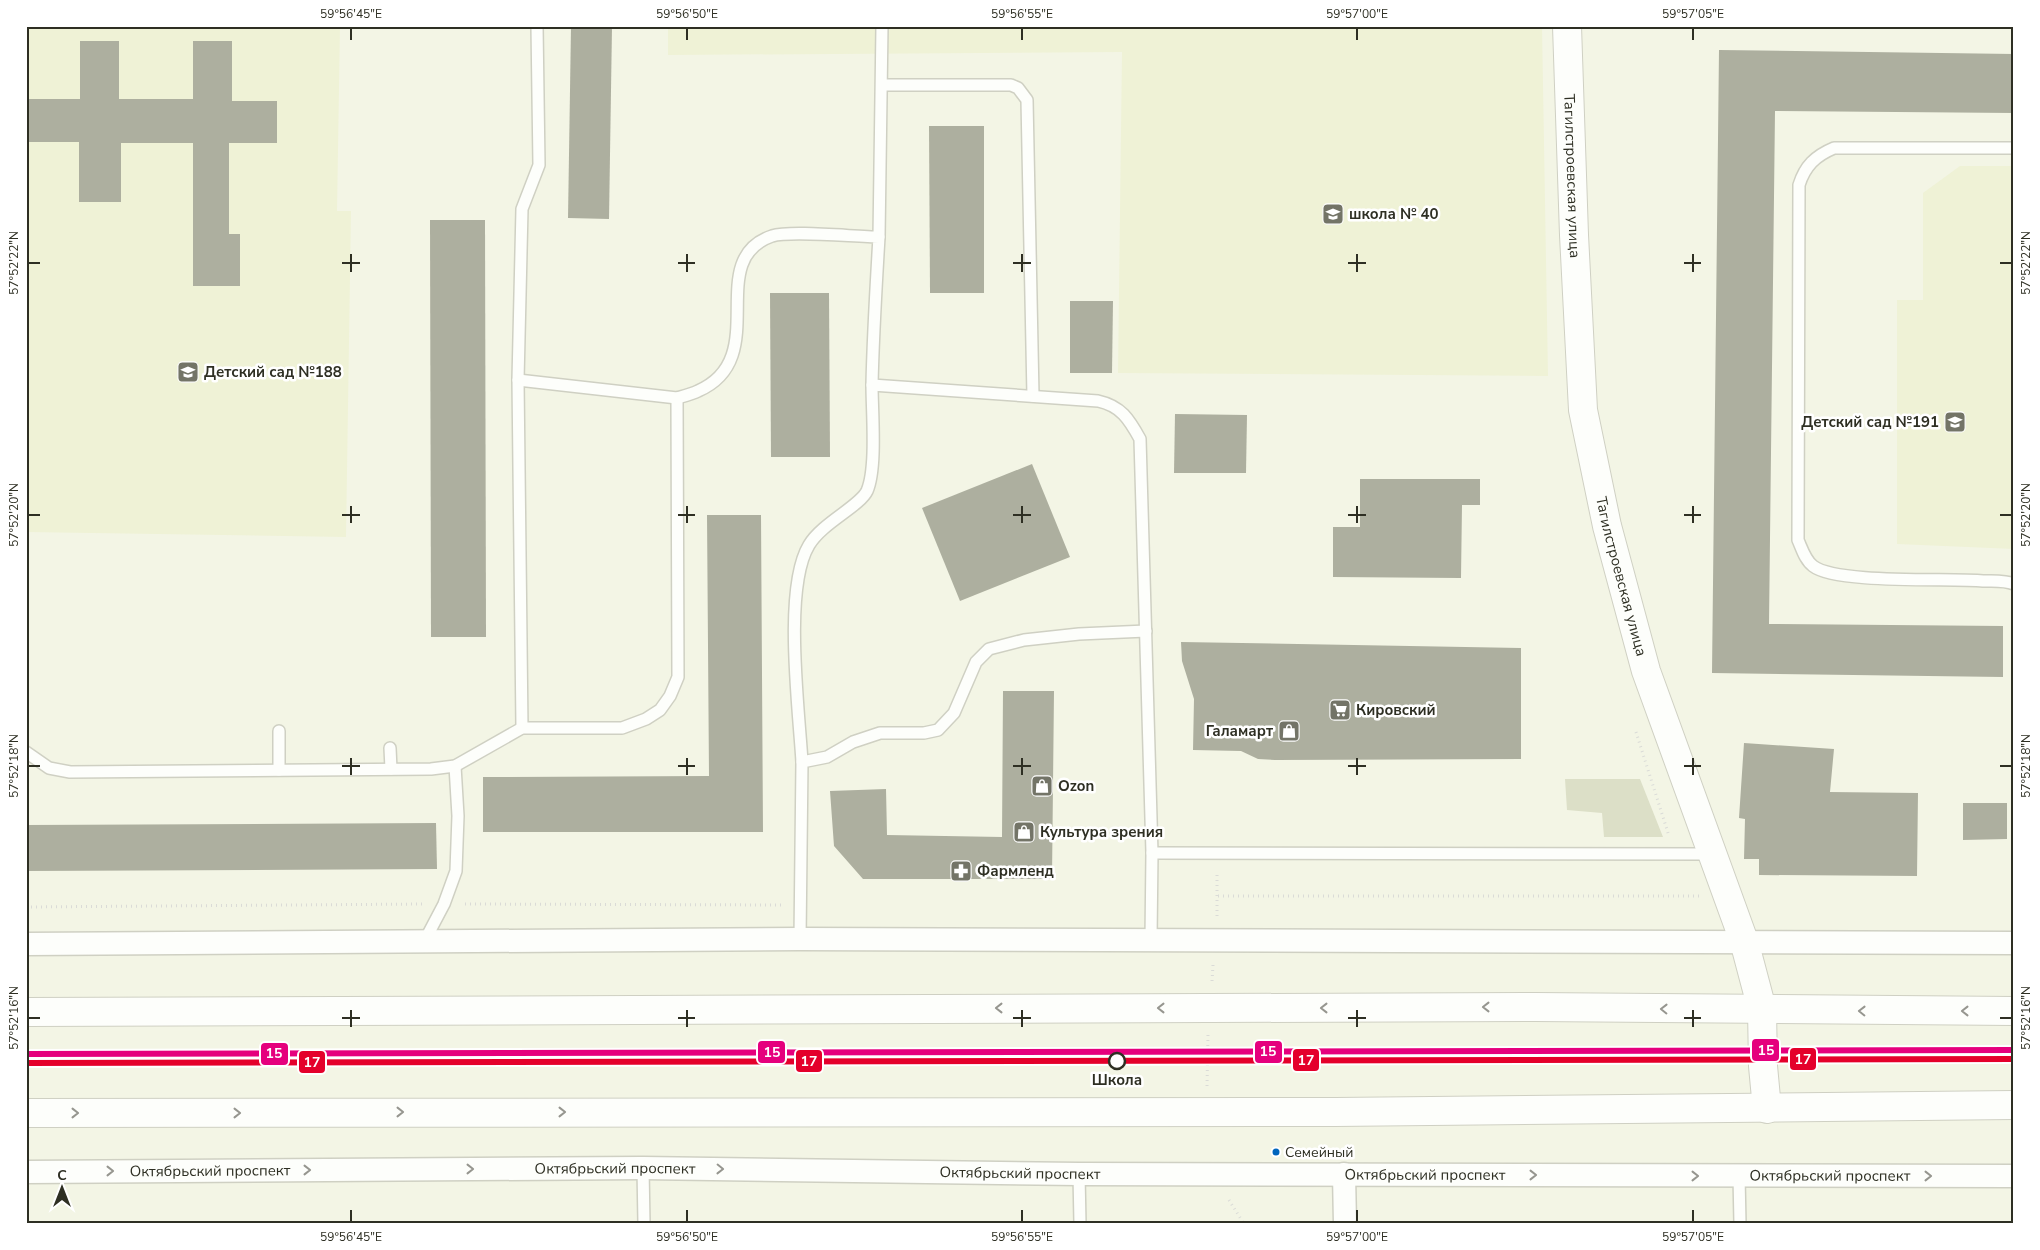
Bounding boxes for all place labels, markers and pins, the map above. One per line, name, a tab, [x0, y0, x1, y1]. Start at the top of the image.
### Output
school or university icon: школа № 40	[1321, 202, 1345, 226]
place label: школа № 40	[1349, 204, 1439, 224]
school or university icon: Детский сад №188	[176, 360, 200, 384]
place label: Детский сад №188	[204, 362, 342, 382]
school or university icon: Детский сад №191	[1943, 410, 1967, 434]
place label: Детский сад №191	[1801, 412, 1939, 432]
supermarket icon: Кировский	[1328, 698, 1352, 722]
place label: Кировский	[1356, 700, 1436, 720]
shop icon: Галамарт	[1277, 719, 1301, 743]
place label: Галамарт	[1206, 721, 1273, 741]
shop icon: Ozon	[1030, 774, 1054, 798]
place label: Ozon	[1058, 776, 1094, 796]
shop icon: Культура зрения	[1012, 820, 1036, 844]
place label: Культура зрения	[1040, 822, 1163, 842]
pharmacy icon: Фармленд	[949, 859, 973, 883]
place label: Фармленд	[977, 861, 1054, 881]
marker: Школа	[1108, 1052, 1126, 1070]
place label: Школа	[1092, 1070, 1142, 1090]
place label: Семейный	[1285, 1143, 1353, 1162]
marker: Семейный	[1271, 1147, 1281, 1157]

